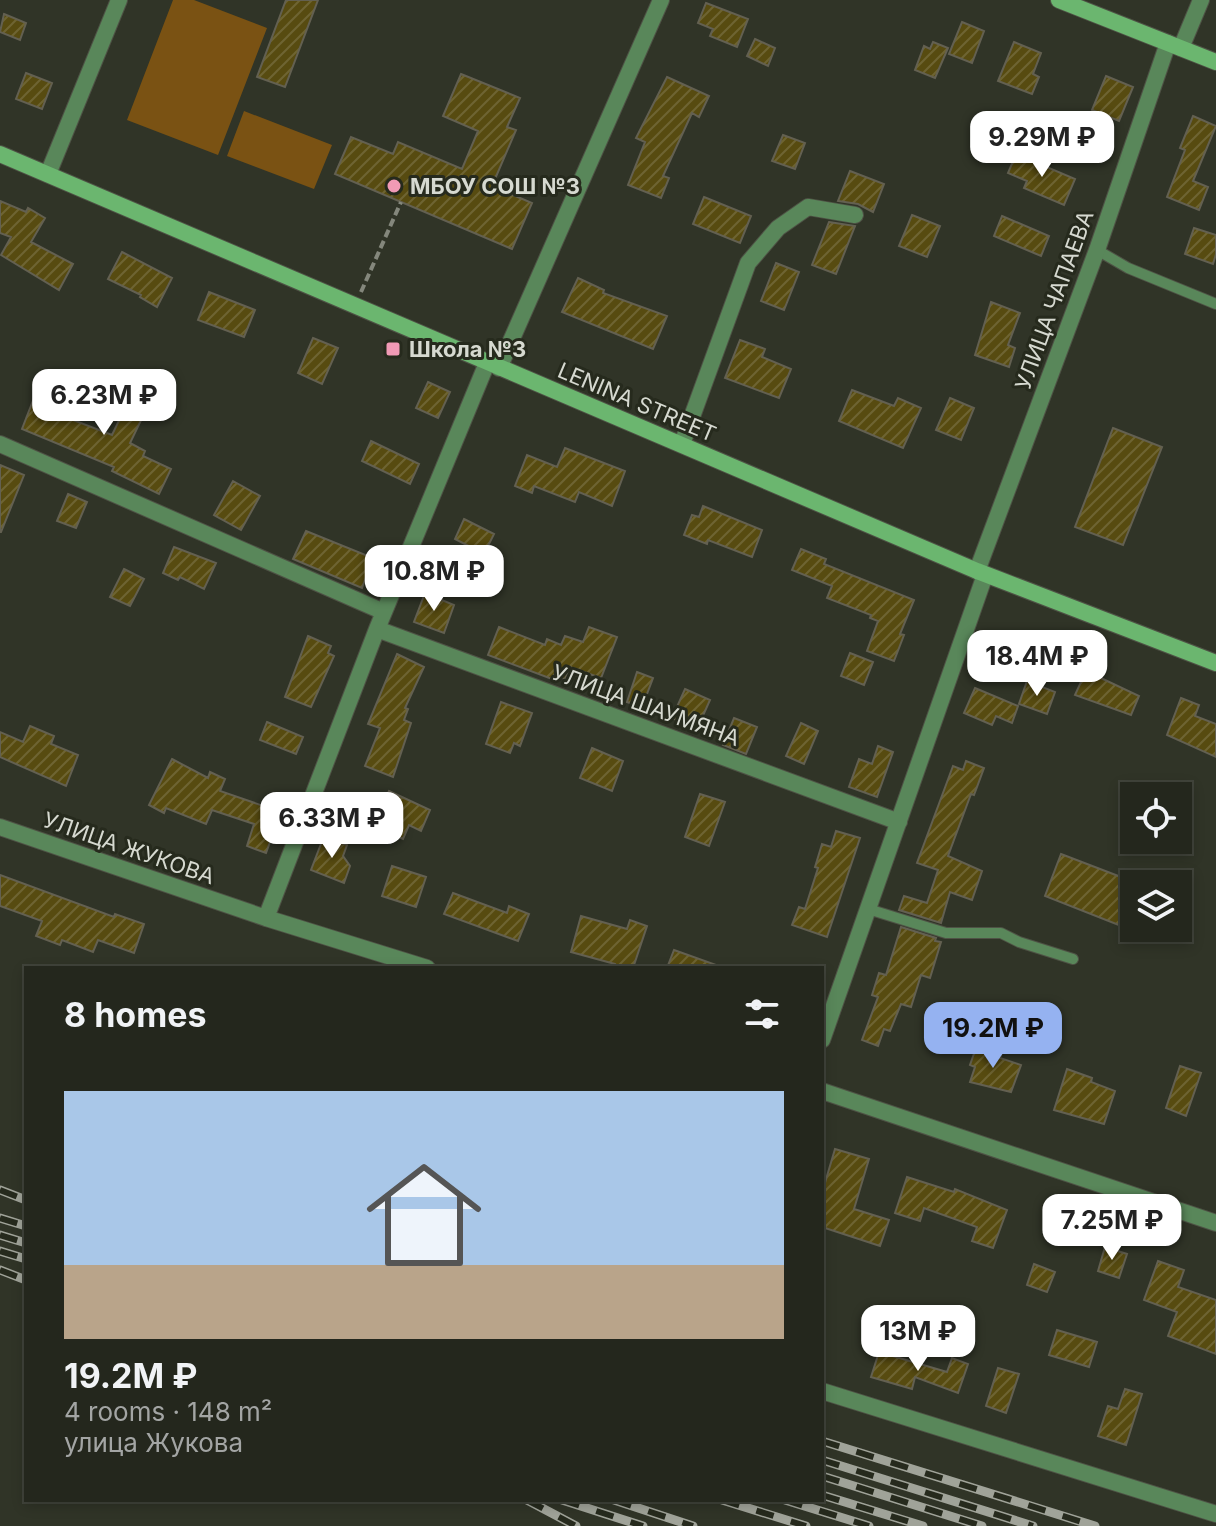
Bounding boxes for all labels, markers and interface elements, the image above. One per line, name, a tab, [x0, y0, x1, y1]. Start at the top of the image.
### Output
pin: 9.29M ₽	[968, 111, 1116, 179]
text: 9.29M ₽	[988, 121, 1096, 152]
place label: МБОУ СОШ №3	[410, 173, 580, 199]
marker: МБОУ СОШ №3	[385, 177, 403, 195]
street label: УЛИЦА ЧАПАЕВА	[1009, 207, 1099, 393]
place label: Школа №3	[409, 336, 526, 362]
marker: Школа №3	[384, 340, 402, 358]
street label: LENINA STREET	[554, 357, 720, 447]
pin: 6.23M ₽	[30, 369, 178, 437]
text: 6.23M ₽	[50, 379, 158, 410]
pin: 10.8M ₽	[360, 545, 508, 613]
text: 10.8M ₽	[383, 555, 485, 586]
pin: 18.4M ₽	[963, 630, 1111, 698]
text: 18.4M ₽	[985, 640, 1089, 671]
street label: УЛИЦА ШАУМЯНА	[548, 659, 744, 751]
map controls	[1120, 782, 1192, 942]
button: locate	[1120, 782, 1192, 854]
pin: 6.33M ₽	[258, 792, 406, 860]
text: 6.33M ₽	[278, 802, 386, 833]
street label: УЛИЦА ЖУКОВА	[40, 806, 218, 890]
button: layers	[1120, 870, 1192, 942]
icon: filters	[740, 992, 784, 1036]
text: 8 homes	[64, 994, 207, 1035]
pin: 19.2M ₽	[919, 1002, 1067, 1070]
text: 19.2M ₽	[942, 1012, 1044, 1043]
icon: home	[352, 1143, 496, 1287]
pin: 7.25M ₽	[1038, 1194, 1186, 1262]
text: 7.25M ₽	[1060, 1204, 1164, 1235]
pin: 13M ₽	[862, 1305, 974, 1373]
text: 13M ₽	[879, 1315, 957, 1346]
text: 19.2M ₽	[64, 1355, 197, 1396]
text: 4 rooms · 148 m²	[64, 1396, 272, 1427]
text: улица Жукова	[64, 1427, 243, 1458]

